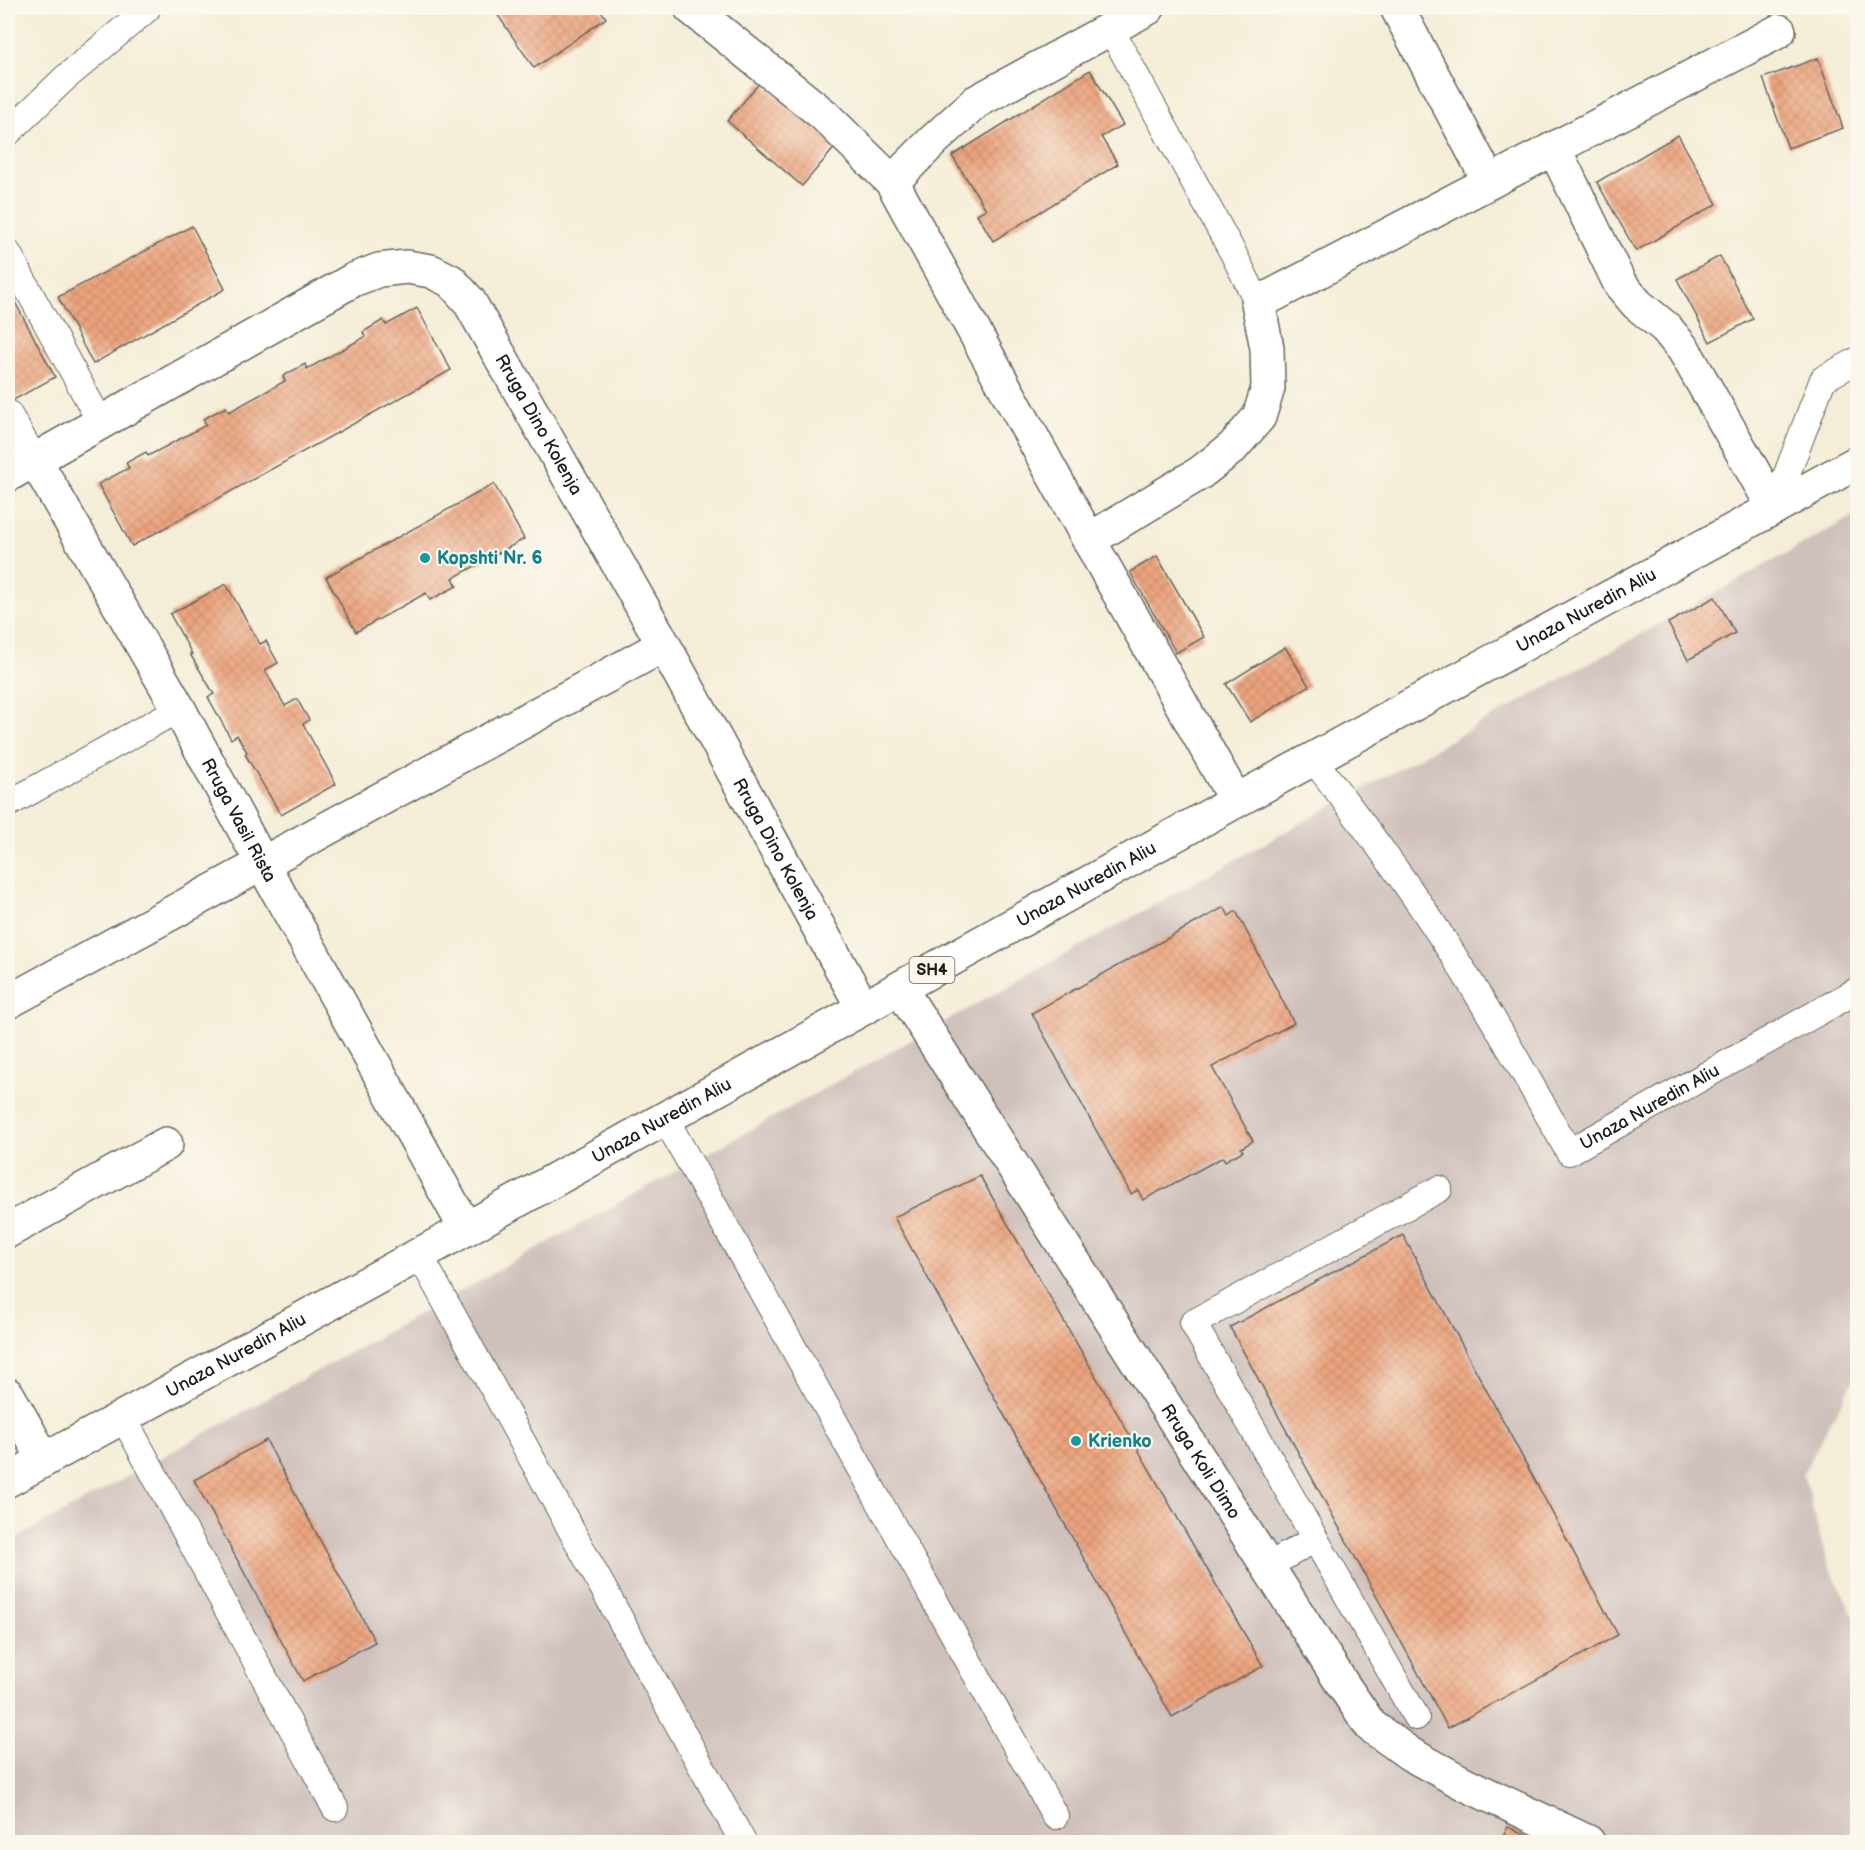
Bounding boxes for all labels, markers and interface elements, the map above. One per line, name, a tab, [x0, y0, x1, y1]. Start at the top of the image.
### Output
street label: Rruga Dino Kolenja	[491, 351, 587, 499]
place label: Kopshti Nr. 6	[437, 548, 542, 569]
marker: Kopshti Nr. 6	[418, 551, 432, 565]
street label: Unaza Nuredin Aliu	[1513, 564, 1660, 657]
street label: Rruga Vasil Rista	[197, 755, 281, 886]
street label: Rruga Dino Kolenja	[729, 775, 823, 923]
street label: Unaza Nuredin Aliu	[1013, 837, 1160, 931]
road number: SH4	[910, 957, 954, 983]
street label: Unaza Nuredin Aliu	[1576, 1059, 1723, 1154]
street label: Unaza Nuredin Aliu	[588, 1073, 735, 1167]
street label: Unaza Nuredin Aliu	[162, 1308, 310, 1402]
street label: Rruga Koli Dimo	[1157, 1400, 1245, 1523]
place label: Krienko	[1088, 1431, 1152, 1452]
marker: Krienko	[1069, 1434, 1083, 1448]

